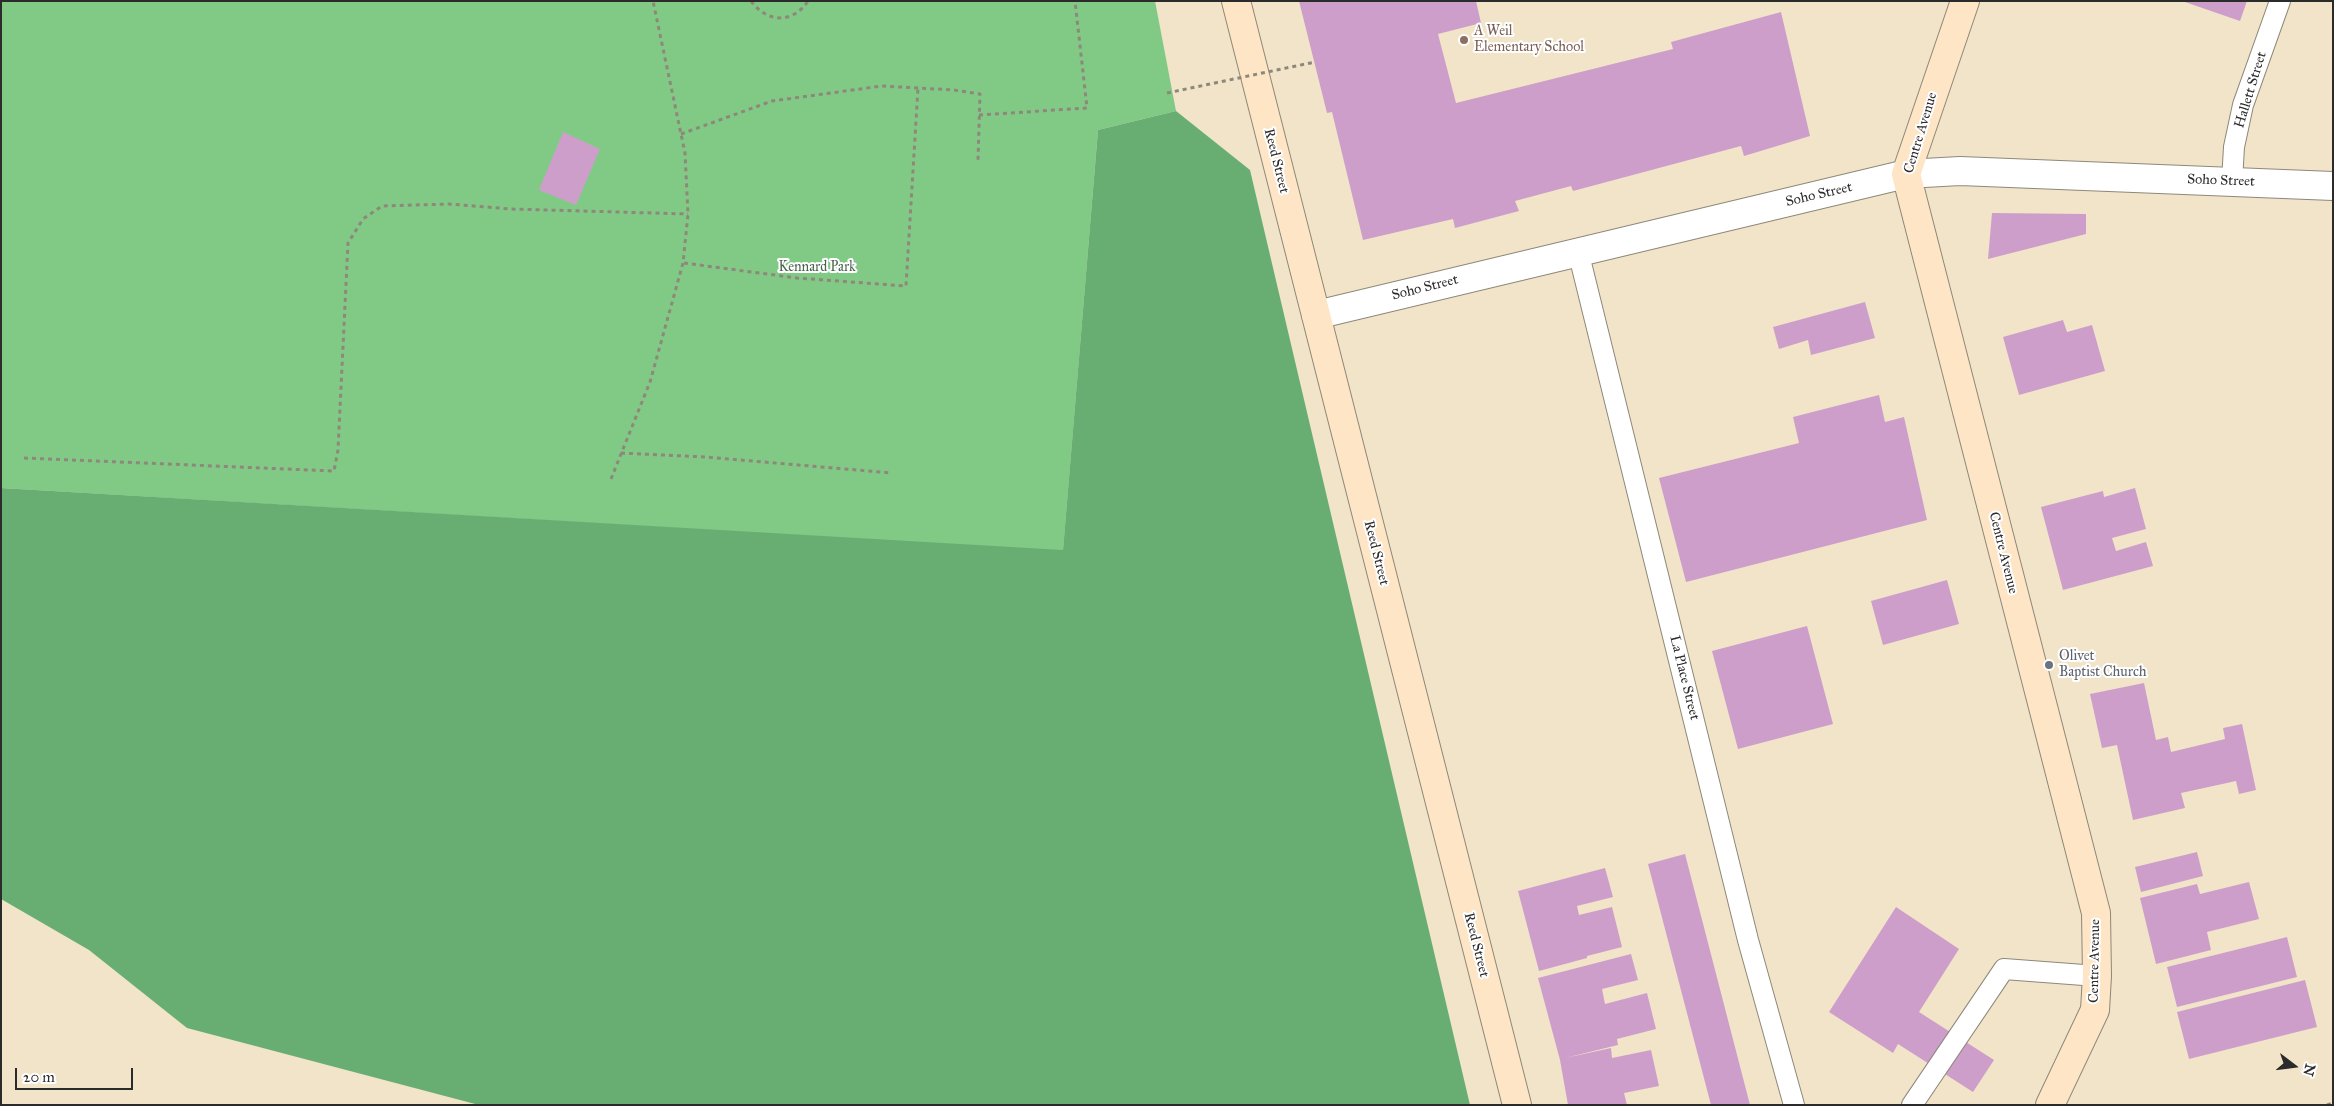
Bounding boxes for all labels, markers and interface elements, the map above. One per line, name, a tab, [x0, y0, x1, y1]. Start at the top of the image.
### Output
place label: A Weil Elementary School	[1474, 24, 1584, 56]
marker: A Weil Elementary School	[1458, 34, 1470, 46]
street label: Hallett Street	[2231, 50, 2271, 130]
street label: Centre Avenue	[1901, 90, 1941, 176]
street label: Reed Street	[1260, 127, 1292, 195]
street label: Soho Street	[2187, 171, 2255, 191]
street label: Soho Street	[1784, 179, 1854, 211]
park label: Kennard Park	[778, 260, 856, 276]
street label: Soho Street	[1390, 272, 1460, 304]
street label: Centre Avenue	[1985, 510, 2021, 596]
street label: Reed Street	[1360, 519, 1392, 587]
street label: La Place Street	[1665, 634, 1703, 722]
place label: Olivet Baptist Church	[2059, 649, 2147, 682]
marker: Olivet Baptist Church	[2043, 659, 2055, 671]
street label: Reed Street	[1460, 911, 1492, 979]
street label: Centre Avenue	[2086, 919, 2104, 1003]
north arrow	[2269, 1041, 2319, 1091]
scale bar	[18, 1058, 135, 1090]
text: N	[2299, 1062, 2319, 1078]
text: 20 m	[23, 1068, 55, 1086]

